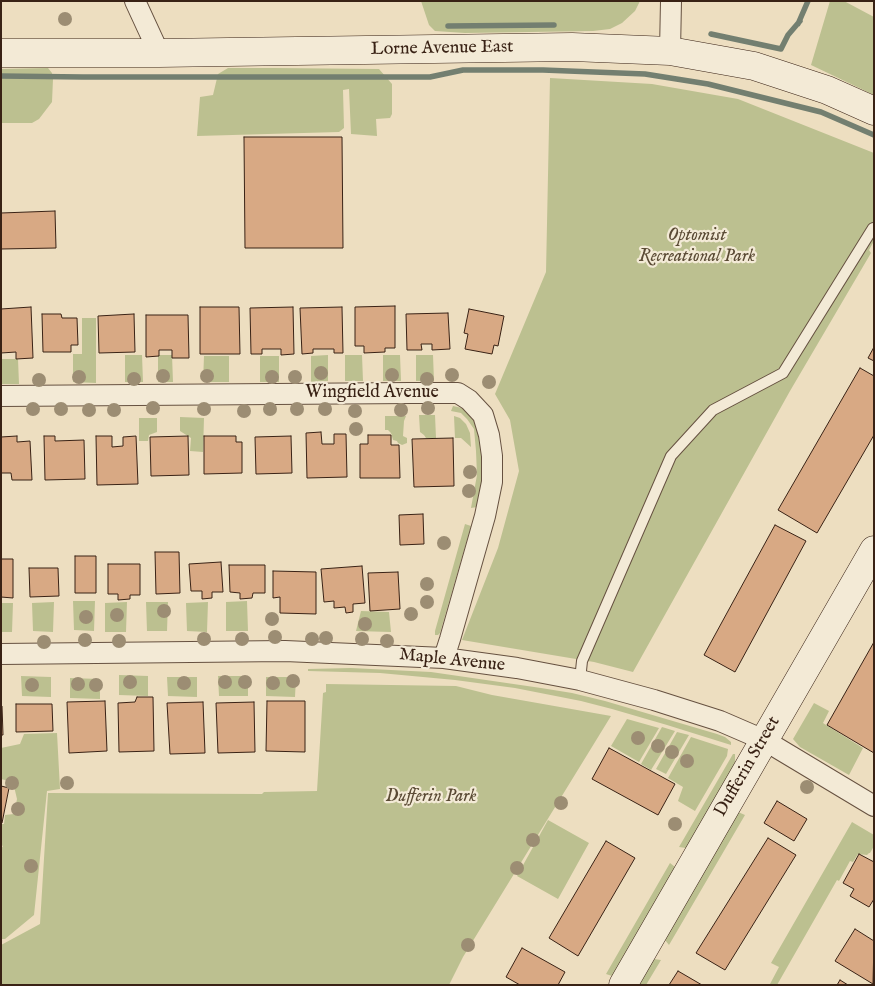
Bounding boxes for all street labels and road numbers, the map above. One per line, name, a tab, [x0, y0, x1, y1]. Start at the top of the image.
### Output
street label: Lorne Avenue East	[370, 37, 514, 61]
street label: Wingfield Avenue	[305, 382, 439, 404]
street label: Maple Avenue	[398, 645, 506, 677]
street label: Dufferin Street	[711, 713, 785, 821]

